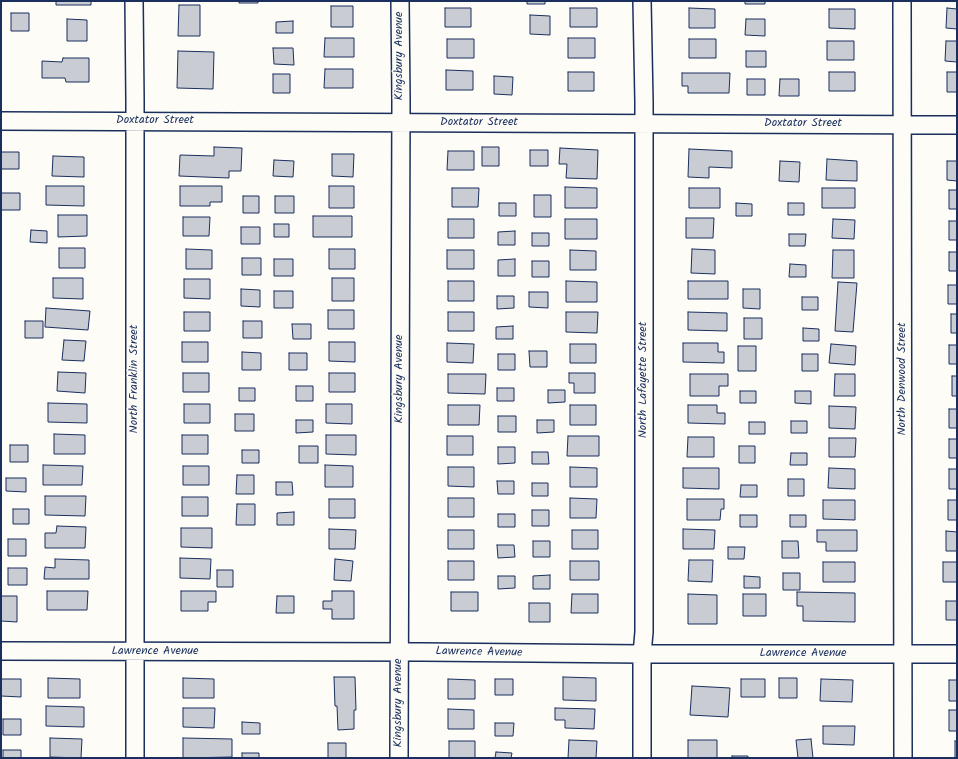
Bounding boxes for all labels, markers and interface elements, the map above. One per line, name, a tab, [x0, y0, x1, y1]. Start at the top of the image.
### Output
street label: Kingsbury Avenue	[393, 12, 407, 100]
street label: Doxtator Street	[116, 114, 194, 128]
street label: Doxtator Street	[440, 116, 518, 130]
street label: Doxtator Street	[764, 117, 842, 131]
street label: North Lafayette Street	[637, 322, 651, 438]
street label: North Denwood Street	[896, 322, 910, 436]
street label: North Franklin Street	[128, 325, 142, 433]
street label: Kingsbury Avenue	[393, 335, 407, 423]
street label: Lawrence Avenue	[112, 645, 198, 659]
street label: Lawrence Avenue	[435, 645, 523, 661]
street label: Lawrence Avenue	[760, 647, 846, 661]
street label: Kingsbury Avenue	[392, 659, 406, 747]

